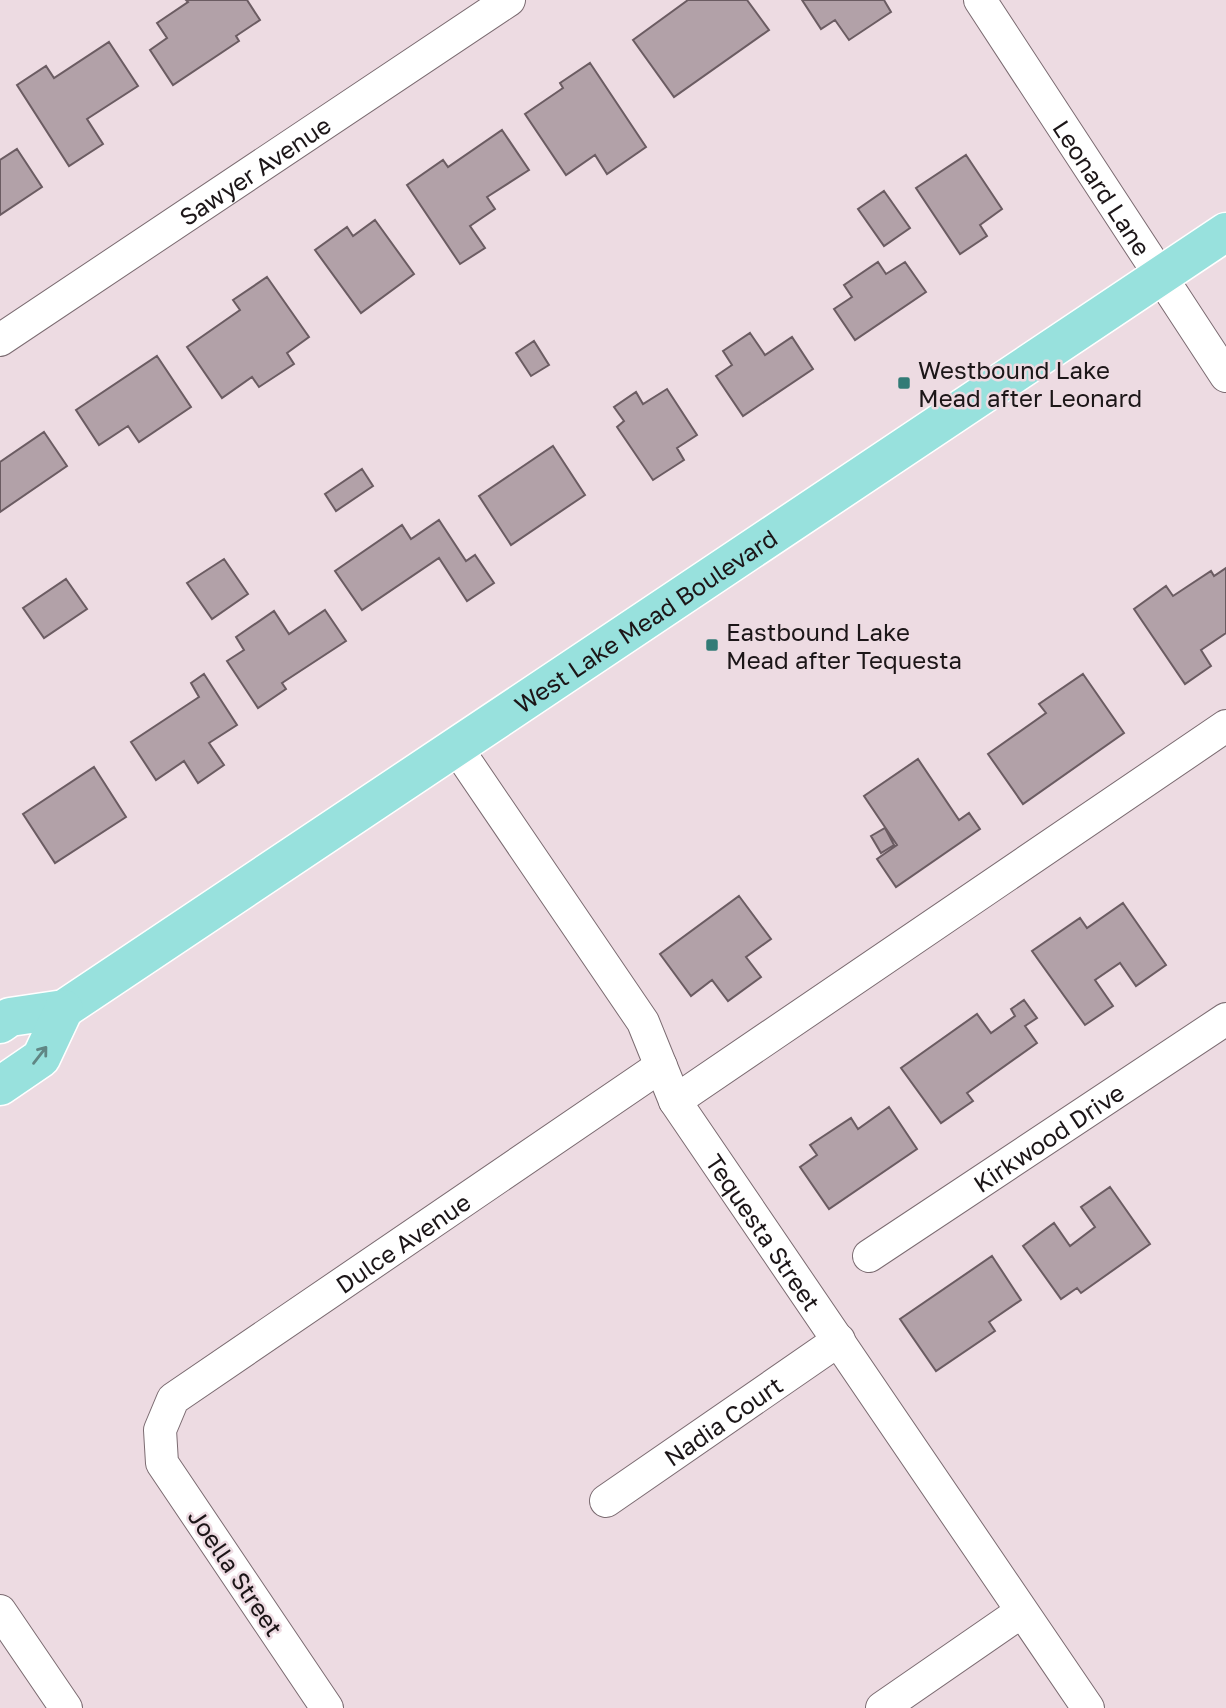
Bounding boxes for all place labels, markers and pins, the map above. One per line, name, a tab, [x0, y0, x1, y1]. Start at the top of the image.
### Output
place label: Westbound Lake Mead after Leonard	[918, 355, 1142, 412]
marker: Westbound Lake Mead after Leonard	[896, 375, 912, 391]
place label: Eastbound Lake Mead after Tequesta	[726, 617, 962, 674]
marker: Eastbound Lake Mead after Tequesta	[704, 637, 720, 653]

